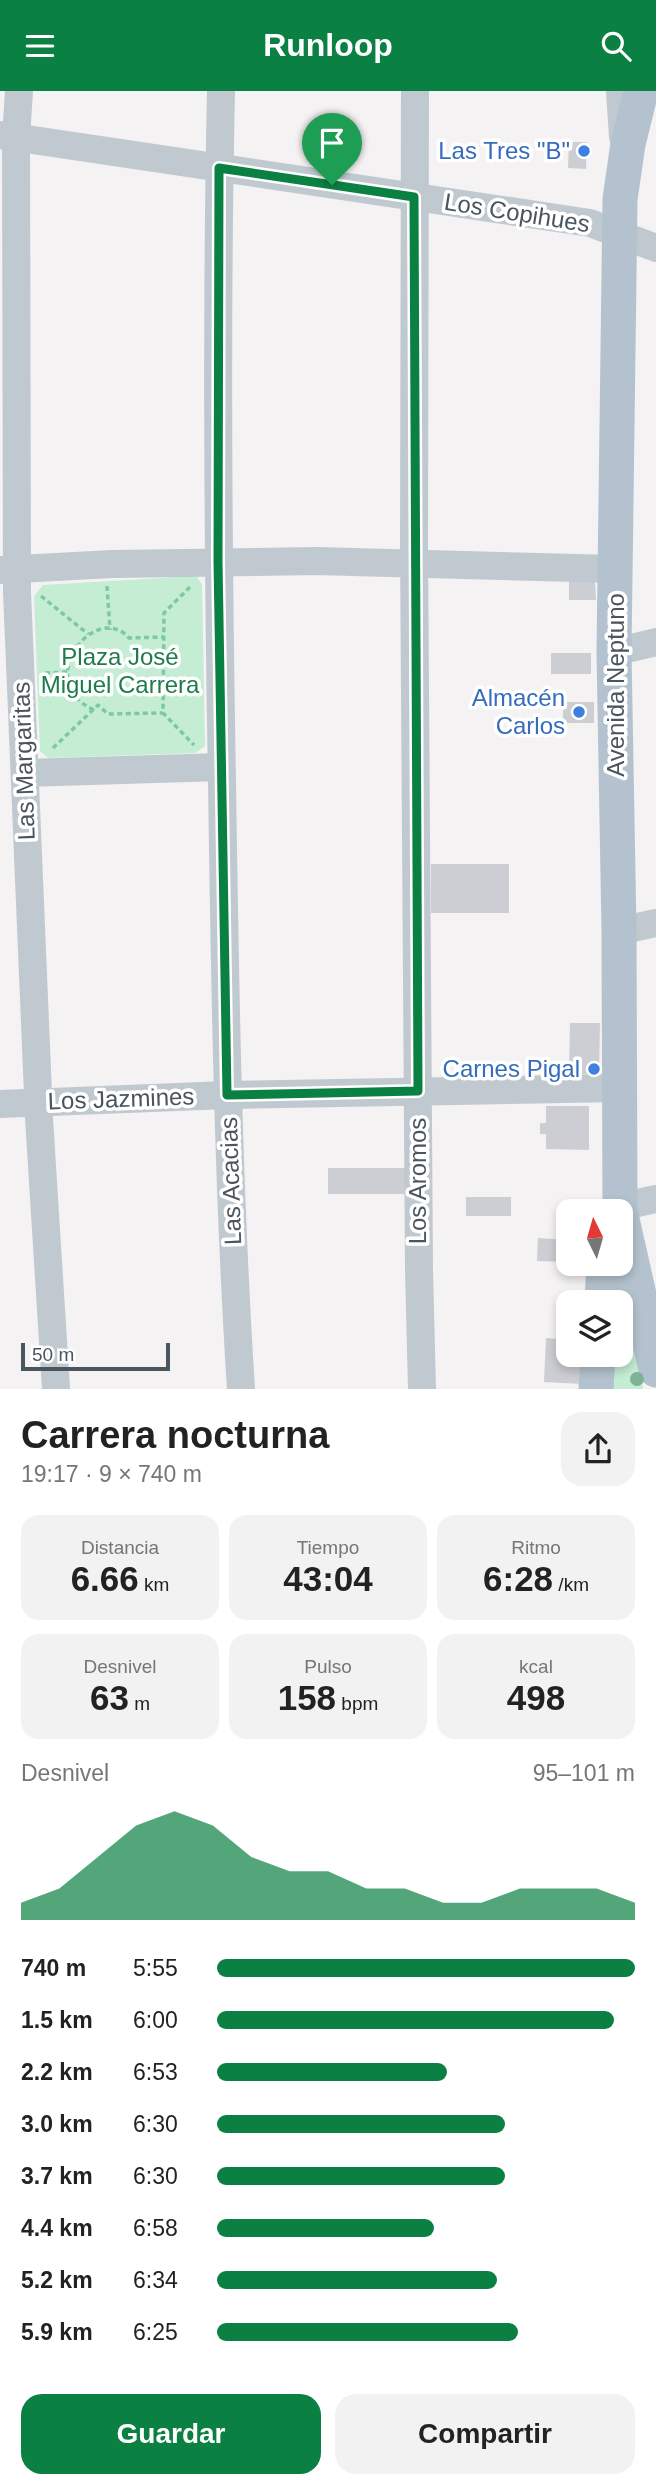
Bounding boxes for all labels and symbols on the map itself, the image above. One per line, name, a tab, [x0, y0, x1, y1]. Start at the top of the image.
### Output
pin	[302, 113, 362, 185]
place label: Las Tres "B"	[438, 137, 570, 164]
marker: Las Tres "B"	[576, 143, 592, 159]
street label: Los Copihues	[442, 188, 592, 237]
street label: Avenida Neptuno	[602, 593, 629, 777]
park label: Plaza José Miguel Carrera	[41, 643, 200, 698]
street label: Las Margaritas	[7, 681, 40, 841]
place label: Almacén Carlos	[472, 684, 565, 739]
marker: Almacén Carlos	[571, 704, 587, 720]
place label: Carnes Pigal	[443, 1055, 580, 1082]
marker: Carnes Pigal	[586, 1061, 602, 1077]
street label: Los Jazmines	[47, 1082, 195, 1115]
street label: Las Acacias	[215, 1117, 246, 1245]
street label: Los Aromos	[404, 1118, 431, 1244]
north arrow	[556, 1199, 634, 1276]
scale bar	[21, 1340, 170, 1372]

